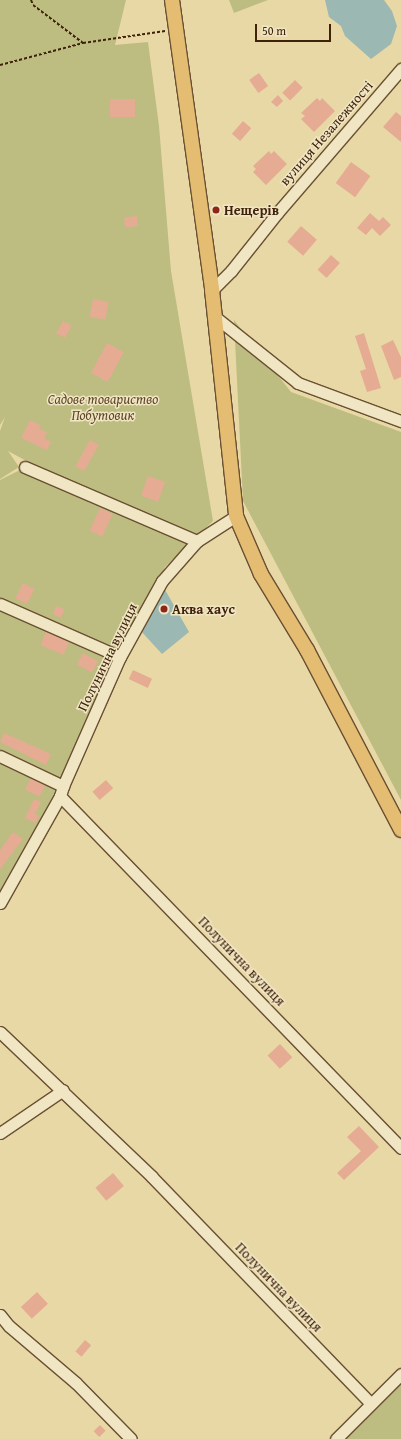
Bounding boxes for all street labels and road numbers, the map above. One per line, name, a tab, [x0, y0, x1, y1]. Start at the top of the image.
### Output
street label: вулиця Незалежності	[276, 77, 376, 189]
street label: Полунична вулиця	[74, 600, 140, 714]
street label: Полунична вулиця	[195, 913, 289, 1009]
street label: Полунична вулиця	[232, 1239, 326, 1335]

